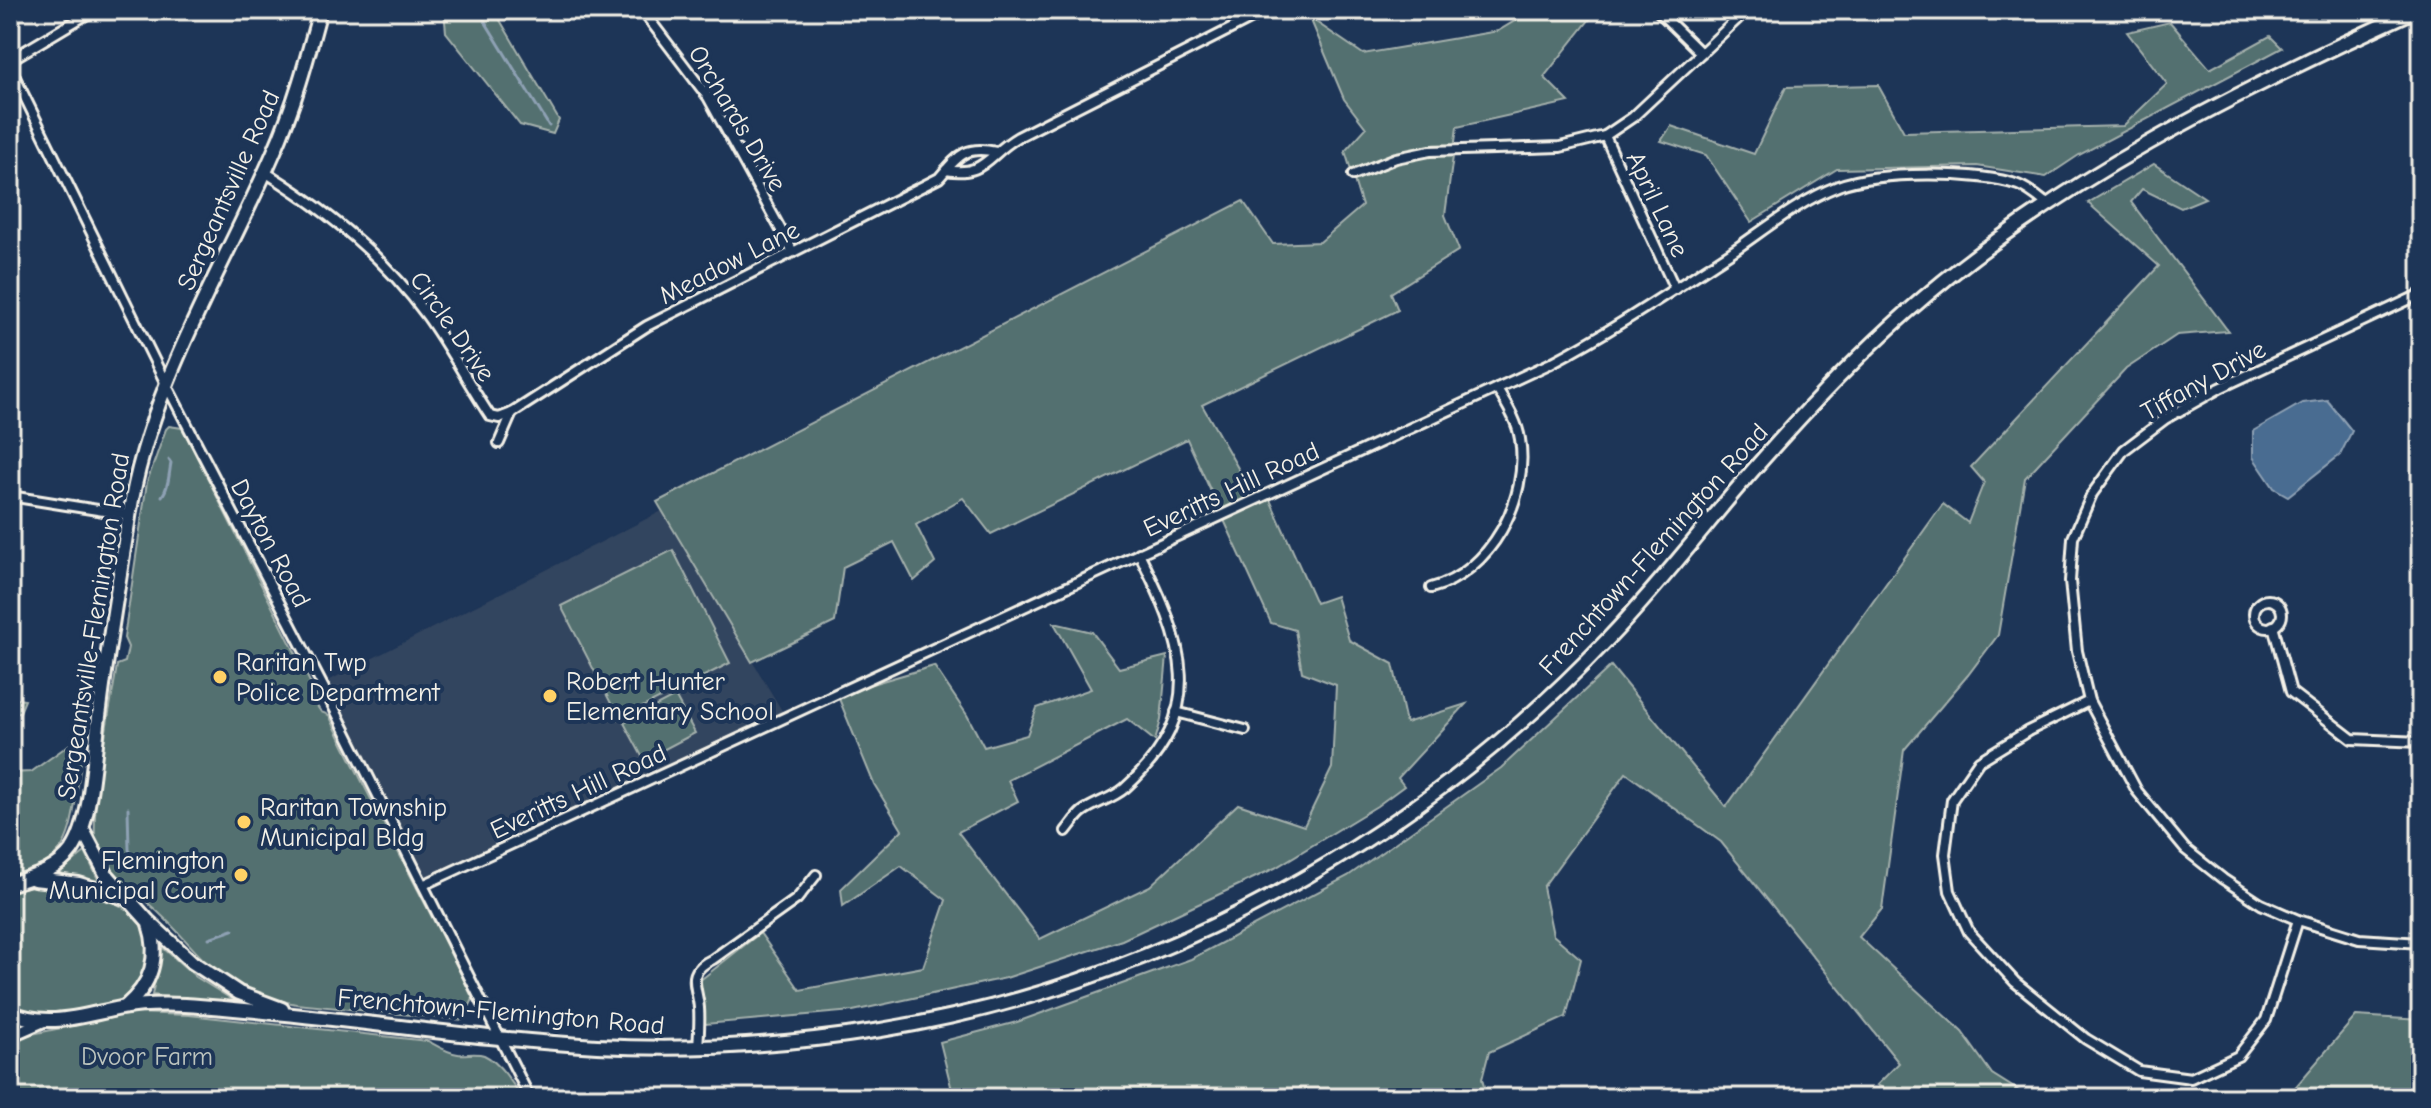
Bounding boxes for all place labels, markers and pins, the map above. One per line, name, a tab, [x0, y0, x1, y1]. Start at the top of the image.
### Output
place label: Raritan Twp Police Department	[236, 648, 441, 708]
place label: Robert Hunter Elementary School	[566, 667, 774, 727]
marker: Raritan Twp Police Department	[211, 668, 229, 686]
marker: Robert Hunter Elementary School	[541, 687, 559, 705]
place label: Raritan Township Municipal Bldg	[260, 793, 447, 853]
marker: Raritan Township Municipal Bldg	[235, 813, 253, 831]
place label: Flemington Municipal Court	[49, 846, 227, 906]
marker: Flemington Municipal Court	[232, 866, 250, 884]

